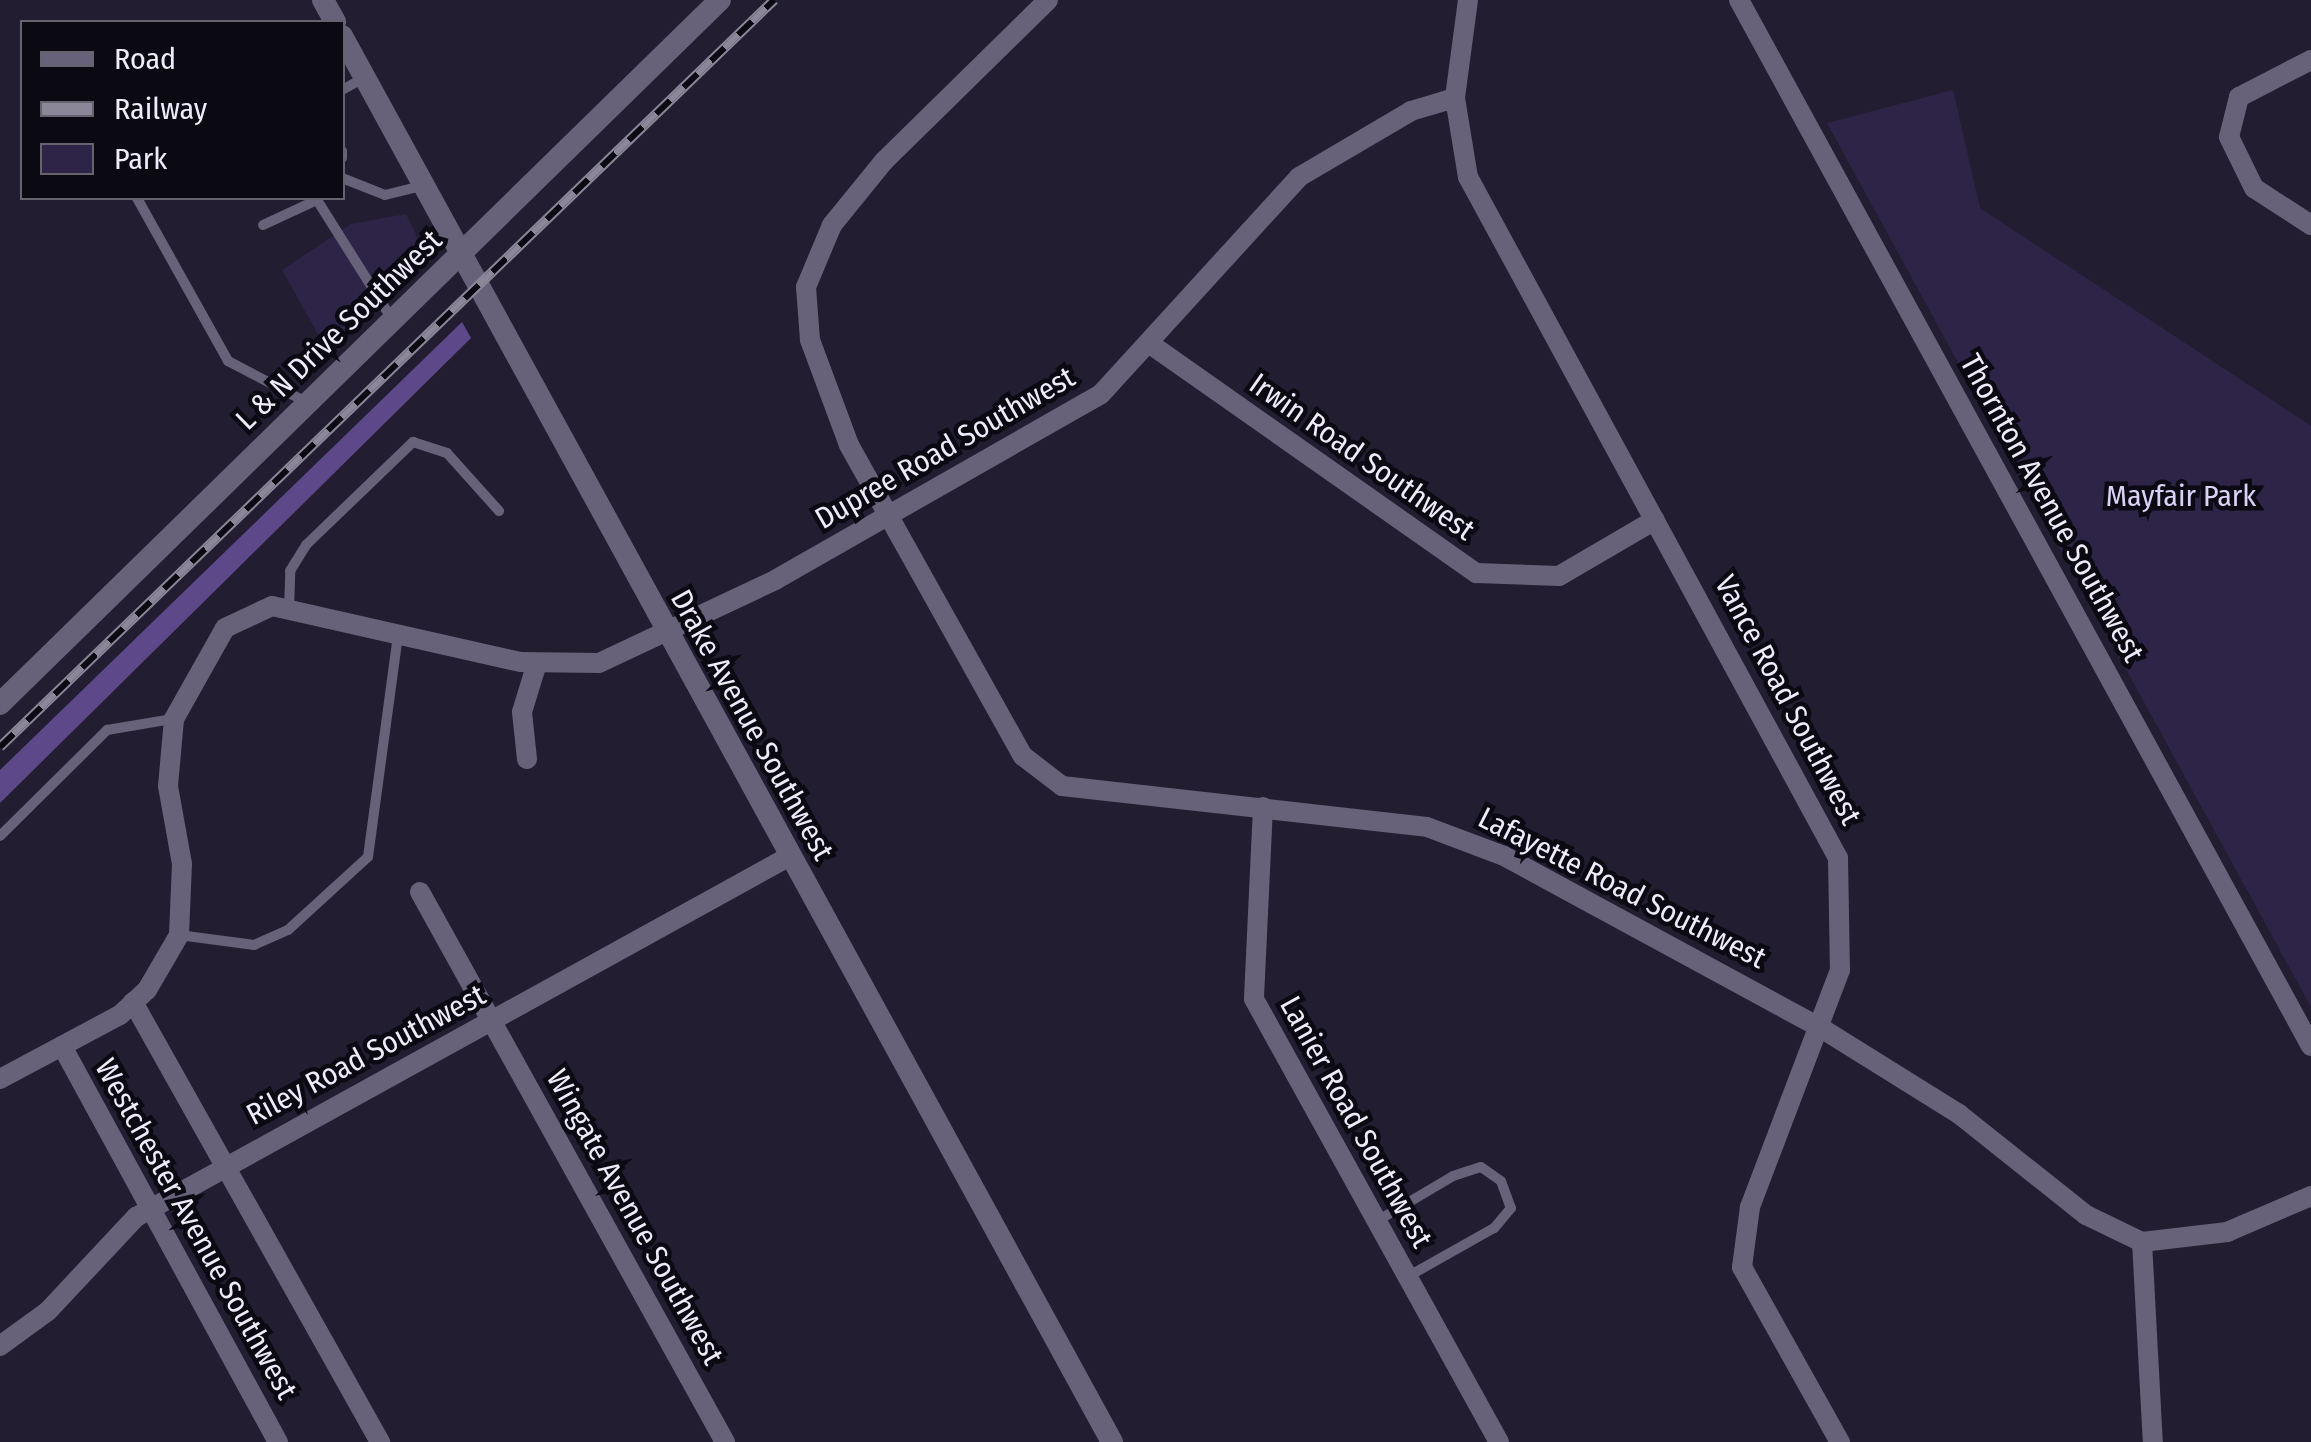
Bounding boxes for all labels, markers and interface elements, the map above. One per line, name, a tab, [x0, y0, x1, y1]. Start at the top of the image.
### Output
legend	[20, 20, 345, 200]
text: Road	[114, 41, 176, 77]
text: Railway	[114, 91, 207, 127]
text: Park	[114, 141, 167, 177]
street label: L & N Drive Southwest	[229, 223, 449, 437]
street label: Thornton Avenue Southwest	[1952, 348, 2152, 668]
street label: Dupree Road Southwest	[809, 359, 1081, 537]
street label: Irwin Road Southwest	[1242, 366, 1482, 548]
park label: Mayfair Park	[2106, 478, 2256, 514]
street label: Vance Road Southwest	[1707, 569, 1869, 831]
street label: Drake Avenue Southwest	[663, 584, 841, 866]
street label: Lafayette Road Southwest	[1472, 800, 1772, 976]
street label: Riley Road Southwest	[241, 977, 491, 1133]
street label: Lanier Road Southwest	[1272, 990, 1440, 1254]
street label: Westchester Avenue Southwest	[87, 1053, 305, 1405]
street label: Wingate Avenue Southwest	[539, 1063, 731, 1371]

